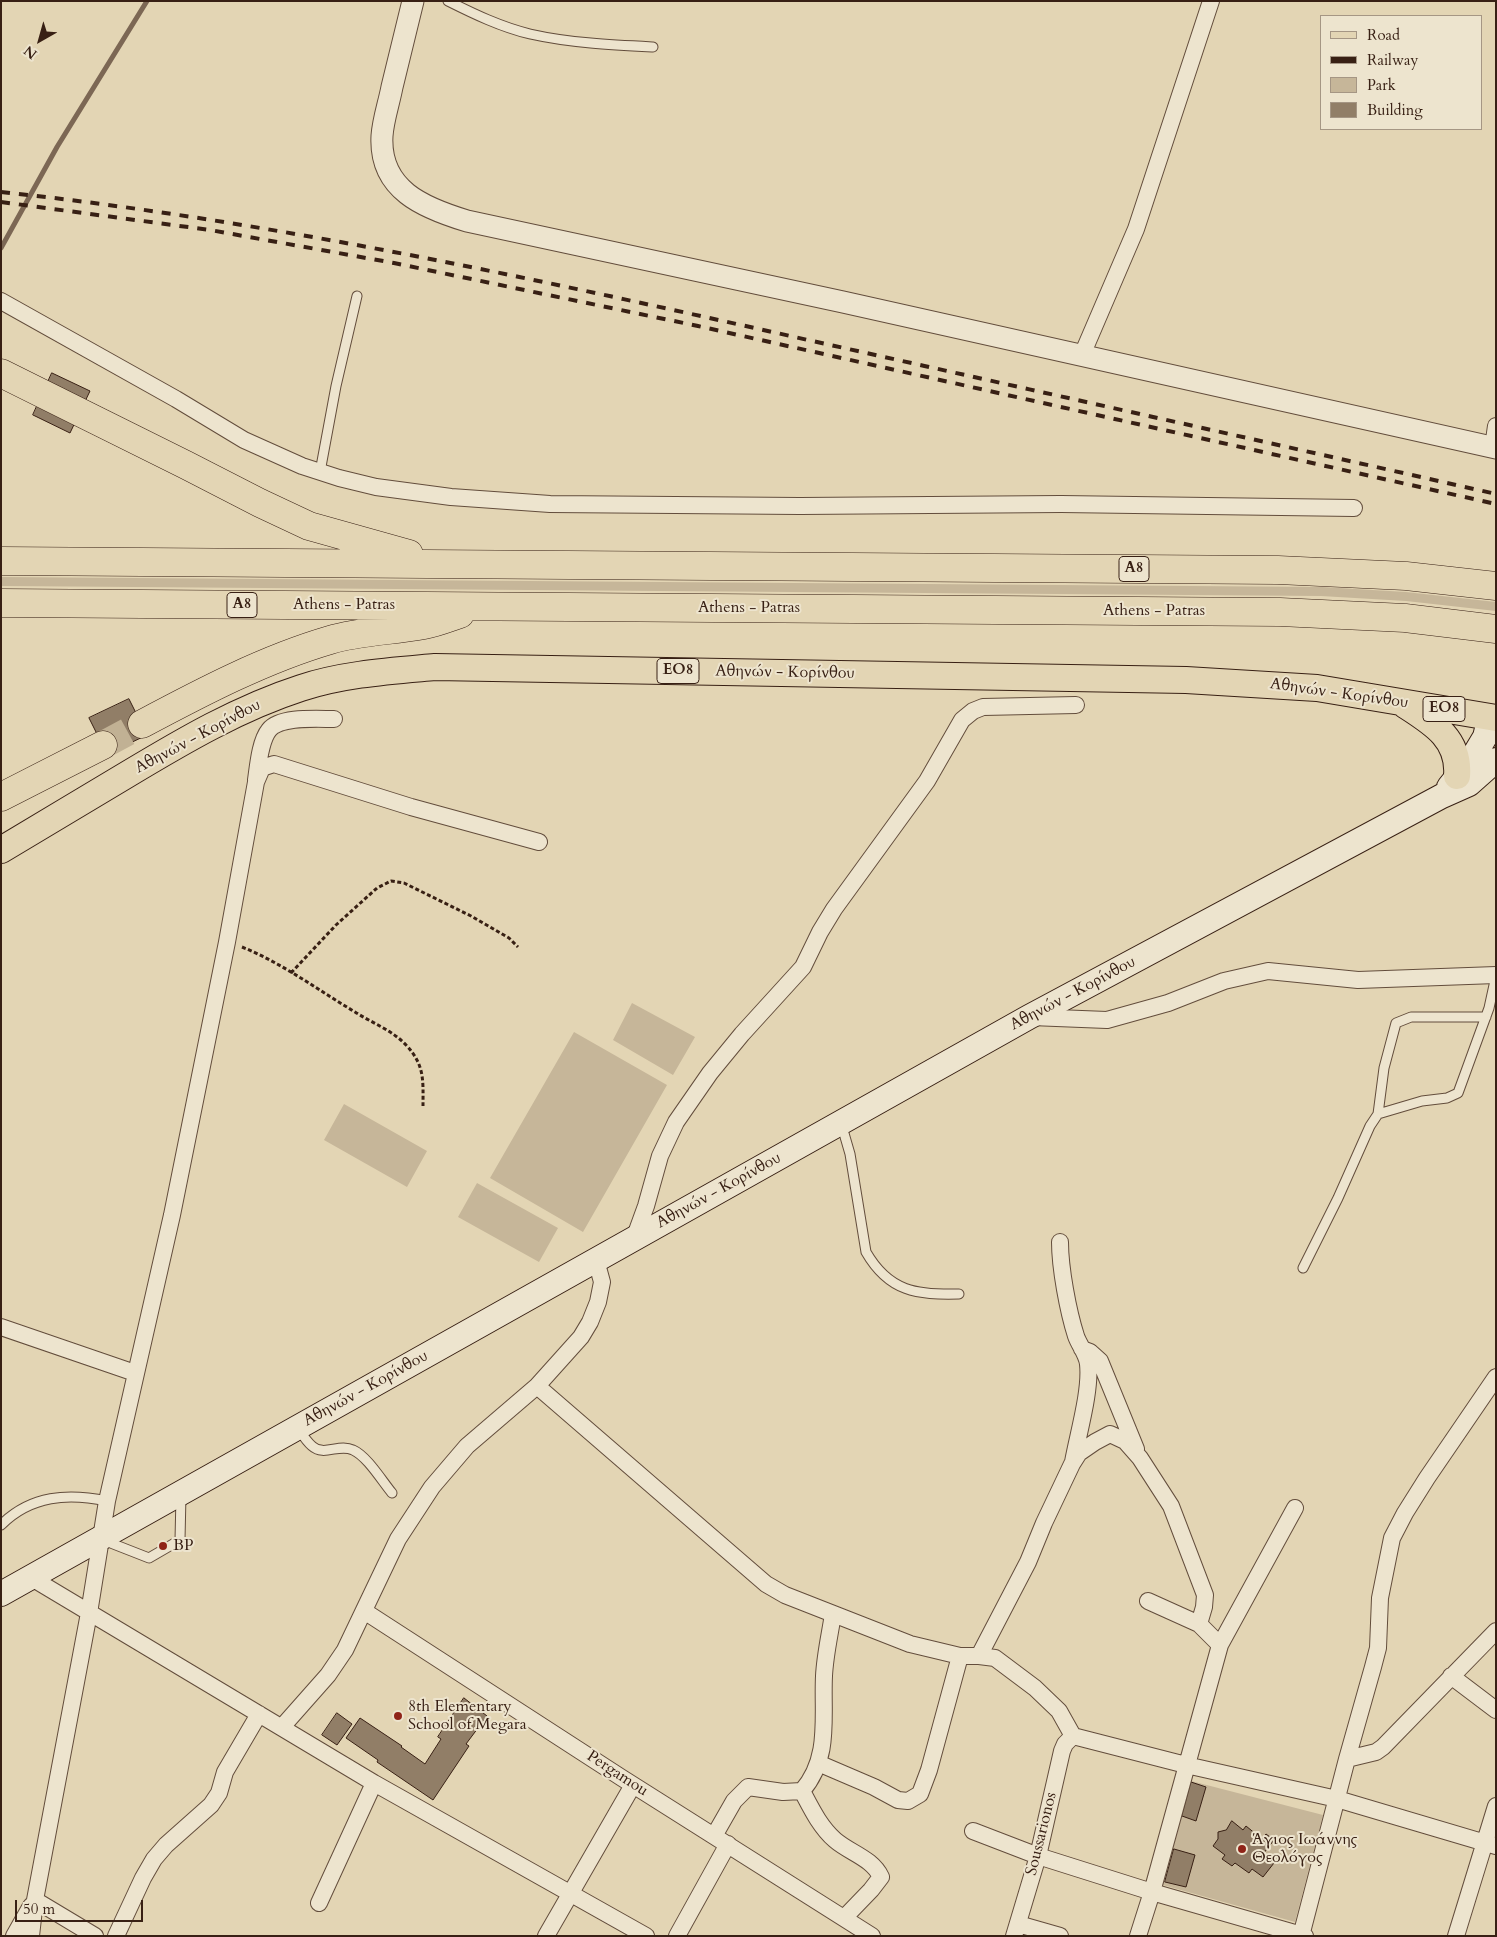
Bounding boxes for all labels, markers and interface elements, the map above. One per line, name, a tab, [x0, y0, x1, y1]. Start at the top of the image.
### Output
north arrow	[15, 15, 65, 65]
legend	[1320, 15, 1482, 130]
text: Road	[1367, 25, 1400, 45]
text: N	[20, 41, 41, 63]
text: Railway	[1367, 50, 1418, 70]
text: Park	[1367, 75, 1396, 95]
text: Building	[1367, 100, 1423, 120]
road number: Α8	[1119, 556, 1149, 582]
road number: Α8	[227, 592, 257, 618]
street label: Athens - Patras	[293, 595, 395, 615]
street label: Athens - Patras	[698, 598, 800, 618]
street label: Athens - Patras	[1103, 601, 1205, 621]
road number: ΕΟ8	[657, 658, 699, 684]
street label: Αθηνών - Κορίνθου	[715, 662, 855, 684]
street label: Αθηνών - Κορίνθου	[1269, 675, 1409, 713]
street label: Αθηνών - Κορίνθου	[132, 696, 264, 778]
road number: ΕΟ8	[1423, 696, 1465, 722]
street label: Αθηνών - Κορίνθου	[1007, 953, 1139, 1035]
street label: Αθηνών - Κορίνθου	[653, 1149, 785, 1233]
street label: Αθηνών - Κορίνθου	[300, 1347, 432, 1431]
place label: BP	[173, 1536, 193, 1556]
marker: BP	[157, 1540, 169, 1552]
place label: 8th Elementary School of Megara	[408, 1697, 527, 1735]
marker: 8th Elementary School of Megara	[392, 1710, 404, 1722]
street label: Pergamou	[583, 1747, 651, 1801]
street label: Soussarionos	[1022, 1790, 1062, 1878]
place label: Άγιος Ιωάννης Θεολόγος	[1252, 1830, 1357, 1868]
marker: Άγιος Ιωάννης Θεολόγος	[1236, 1843, 1248, 1855]
scale bar	[18, 1890, 145, 1922]
text: 50 m	[23, 1899, 55, 1919]

